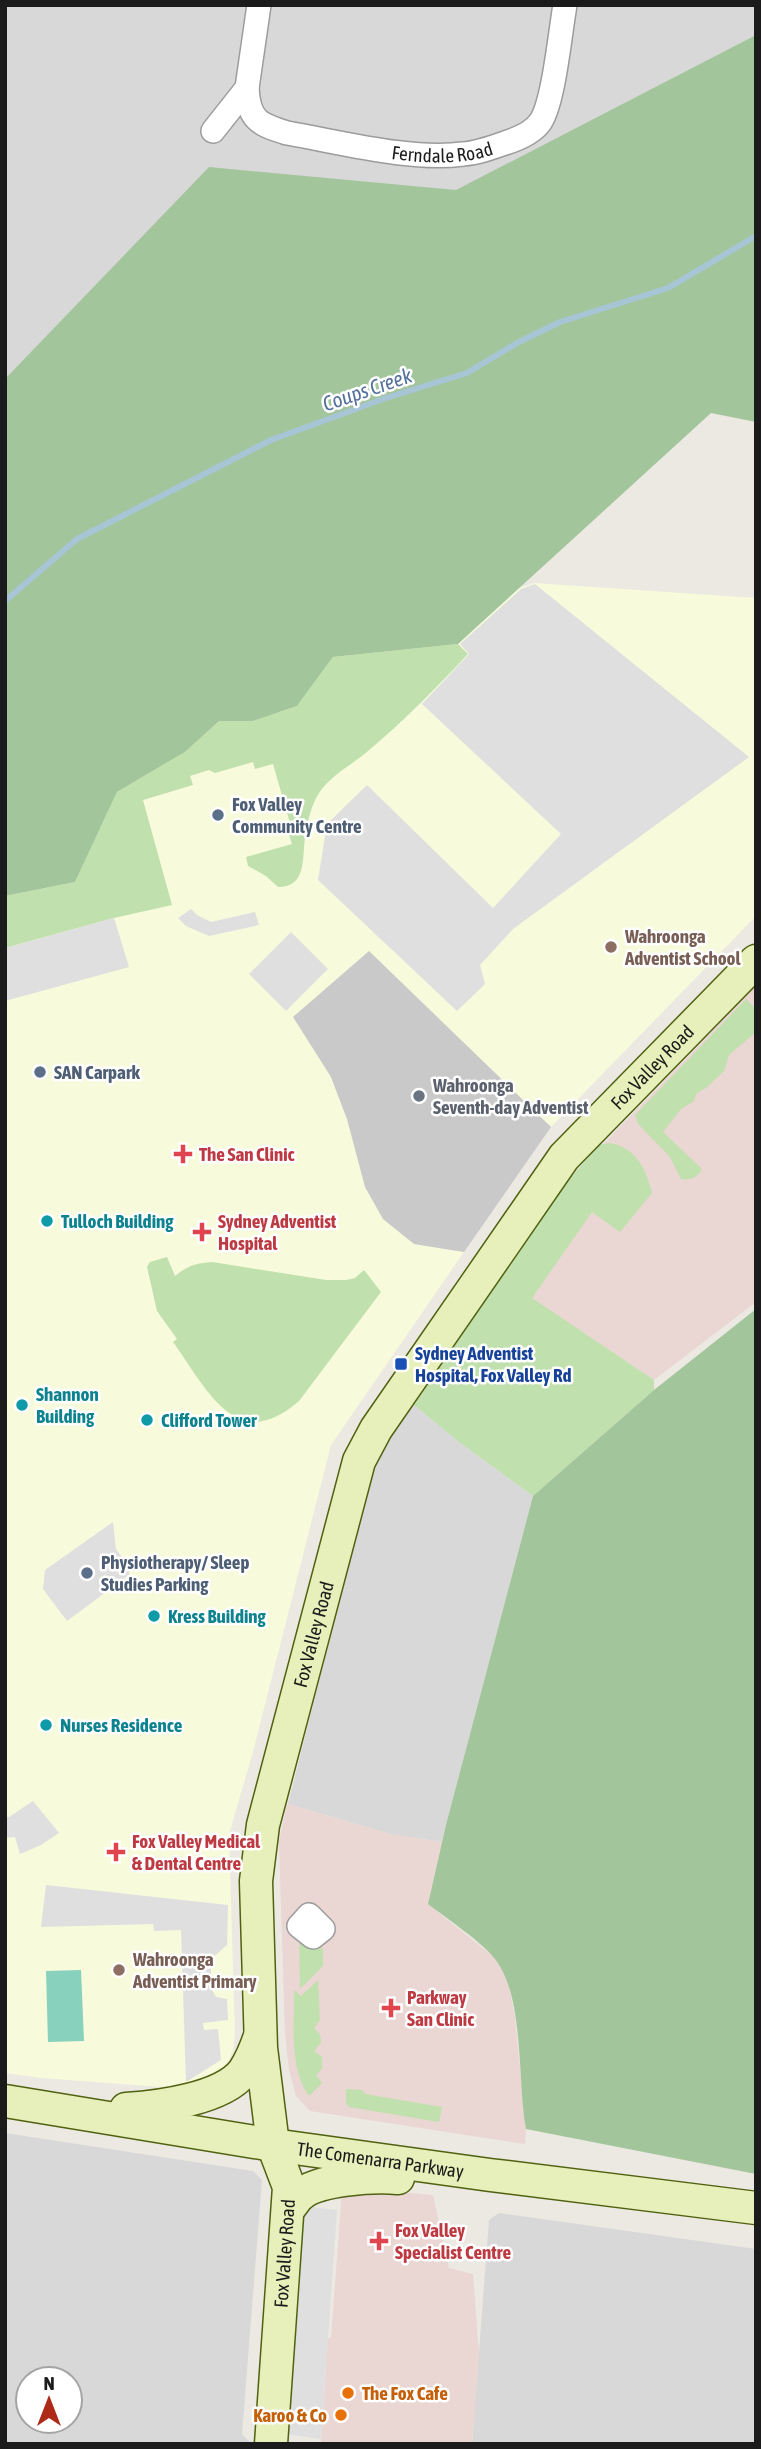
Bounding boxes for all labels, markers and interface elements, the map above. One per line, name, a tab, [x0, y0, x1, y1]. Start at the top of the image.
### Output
street label: Ferndale Road	[391, 137, 495, 167]
water label: Coups Creek	[319, 362, 415, 415]
place label: Fox Valley Community Centre	[232, 793, 362, 837]
marker: Fox Valley Community Centre	[210, 807, 226, 823]
place label: Wahroonga Adventist School	[624, 925, 742, 969]
marker: Wahroonga Adventist School	[603, 939, 619, 955]
street label: Fox Valley Road	[606, 1020, 698, 1114]
place label: SAN Carpark	[54, 1061, 141, 1083]
marker: SAN Carpark	[32, 1064, 48, 1080]
place label: Wahroonga Seventh-day Adventist	[432, 1074, 589, 1118]
marker: Wahroonga Seventh-day Adventist	[411, 1088, 427, 1104]
place label: The San Clinic	[199, 1143, 295, 1165]
marker: The San Clinic	[173, 1144, 193, 1164]
place label: Tulloch Building	[61, 1210, 174, 1232]
place label: Sydney Adventist Hospital	[218, 1210, 337, 1254]
marker: Tulloch Building	[39, 1213, 55, 1229]
marker: Sydney Adventist Hospital	[192, 1222, 212, 1242]
place label: Sydney Adventist Hospital, Fox Valley Rd	[415, 1342, 572, 1386]
marker: Sydney Adventist Hospital, Fox Valley Rd	[393, 1356, 409, 1372]
place label: Shannon Building	[36, 1383, 99, 1427]
marker: Shannon Building	[14, 1397, 30, 1413]
place label: Clifford Tower	[161, 1409, 257, 1431]
marker: Clifford Tower	[139, 1412, 155, 1428]
place label: Physiotherapy/ Sleep Studies Parking	[101, 1551, 249, 1595]
marker: Physiotherapy/ Sleep Studies Parking	[79, 1565, 95, 1581]
street label: Fox Valley Road	[289, 1579, 338, 1690]
place label: Kress Building	[168, 1605, 267, 1627]
marker: Kress Building	[146, 1608, 162, 1624]
place label: Nurses Residence	[60, 1714, 183, 1736]
marker: Nurses Residence	[38, 1717, 54, 1733]
place label: Fox Valley Medical & Dental Centre	[132, 1830, 261, 1874]
marker: Fox Valley Medical & Dental Centre	[106, 1842, 126, 1862]
place label: Wahroonga Adventist Primary	[132, 1948, 257, 1992]
marker: Wahroonga Adventist Primary	[111, 1962, 127, 1978]
place label: Parkway San Clinic	[407, 1986, 474, 2030]
marker: Parkway San Clinic	[381, 1998, 401, 2018]
street label: The Comenarra Parkway	[296, 2137, 465, 2182]
street label: Fox Valley Road	[270, 2198, 299, 2309]
place label: Fox Valley Specialist Centre	[395, 2219, 511, 2263]
marker: Fox Valley Specialist Centre	[369, 2231, 389, 2251]
north arrow	[14, 2365, 84, 2435]
text: N	[43, 2372, 55, 2394]
place label: The Fox Cafe	[362, 2382, 448, 2404]
marker: The Fox Cafe	[340, 2385, 356, 2401]
place label: Karoo & Co	[253, 2404, 327, 2426]
marker: Karoo & Co	[333, 2407, 349, 2423]

